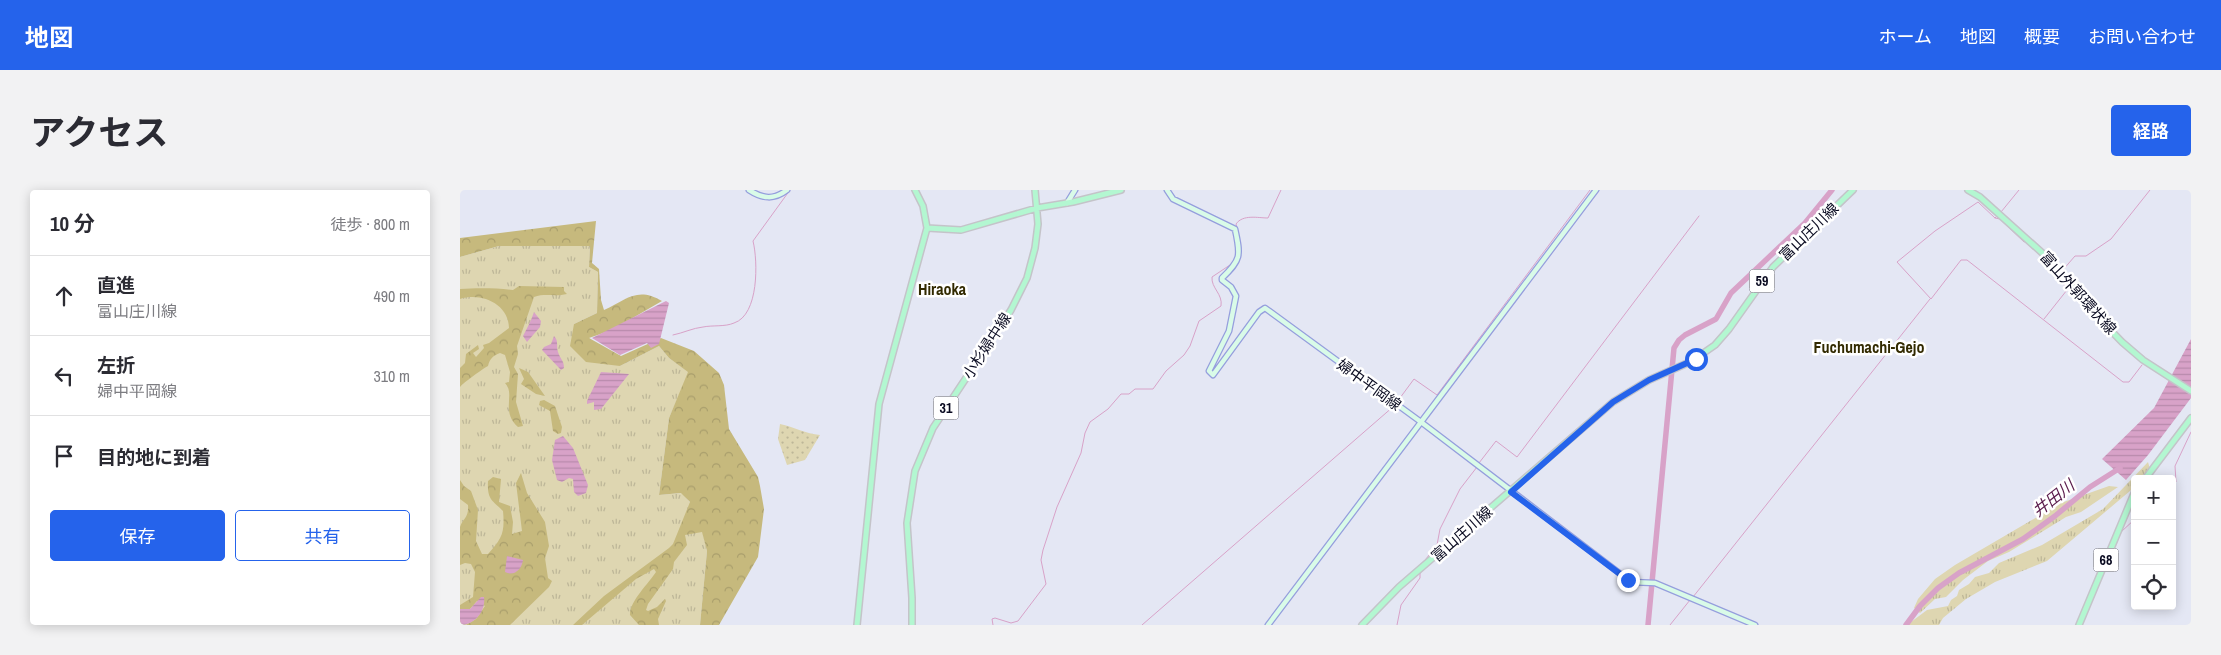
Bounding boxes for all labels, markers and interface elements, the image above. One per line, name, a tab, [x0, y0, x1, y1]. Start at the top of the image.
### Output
text: 地図	[25, 21, 73, 53]
text: ホーム	[1879, 24, 1932, 49]
text: 地図	[1960, 24, 1996, 49]
text: 概要	[2024, 24, 2060, 49]
text: お問い合わせ	[2088, 24, 2196, 49]
button: 経路	[2111, 105, 2191, 156]
text: アクセス	[30, 109, 168, 156]
street label: 富山庄川線	[1774, 198, 1843, 265]
text: 10 分	[50, 209, 95, 238]
text: 徒歩 · 800 m	[331, 213, 410, 235]
street label: 富山外郭環状線	[2035, 247, 2121, 339]
road number: 59	[1750, 270, 1774, 292]
text: 直進	[97, 272, 135, 298]
district label: Hiraoka	[918, 278, 967, 300]
icon: ahead	[50, 282, 78, 310]
text: 490 m	[374, 285, 410, 307]
text: 富山庄川線	[97, 300, 177, 322]
street label: 小杉婦中線	[957, 309, 1016, 383]
district label: Fuchumachi-Gejo	[1814, 336, 1924, 358]
route start	[1685, 348, 1708, 371]
text: 左折	[97, 352, 135, 378]
street label: 婦中平岡線	[1333, 354, 1406, 415]
icon: left	[50, 362, 78, 390]
text: 310 m	[374, 365, 410, 387]
text: 婦中平岡線	[97, 380, 177, 402]
road number: 31	[934, 397, 958, 420]
icon: arrive	[50, 442, 78, 470]
text: 目的地に到着	[97, 444, 211, 470]
water label: 井田川	[2027, 473, 2080, 521]
map controls	[2131, 475, 2176, 610]
button: +	[2131, 475, 2176, 520]
street label: 富山庄川線	[1426, 501, 1497, 566]
button: 保存	[50, 510, 225, 561]
button: 共有	[235, 510, 410, 561]
button: −	[2131, 520, 2176, 565]
road number: 68	[2094, 548, 2118, 572]
button: locate	[2131, 565, 2176, 610]
route end	[1617, 569, 1640, 592]

